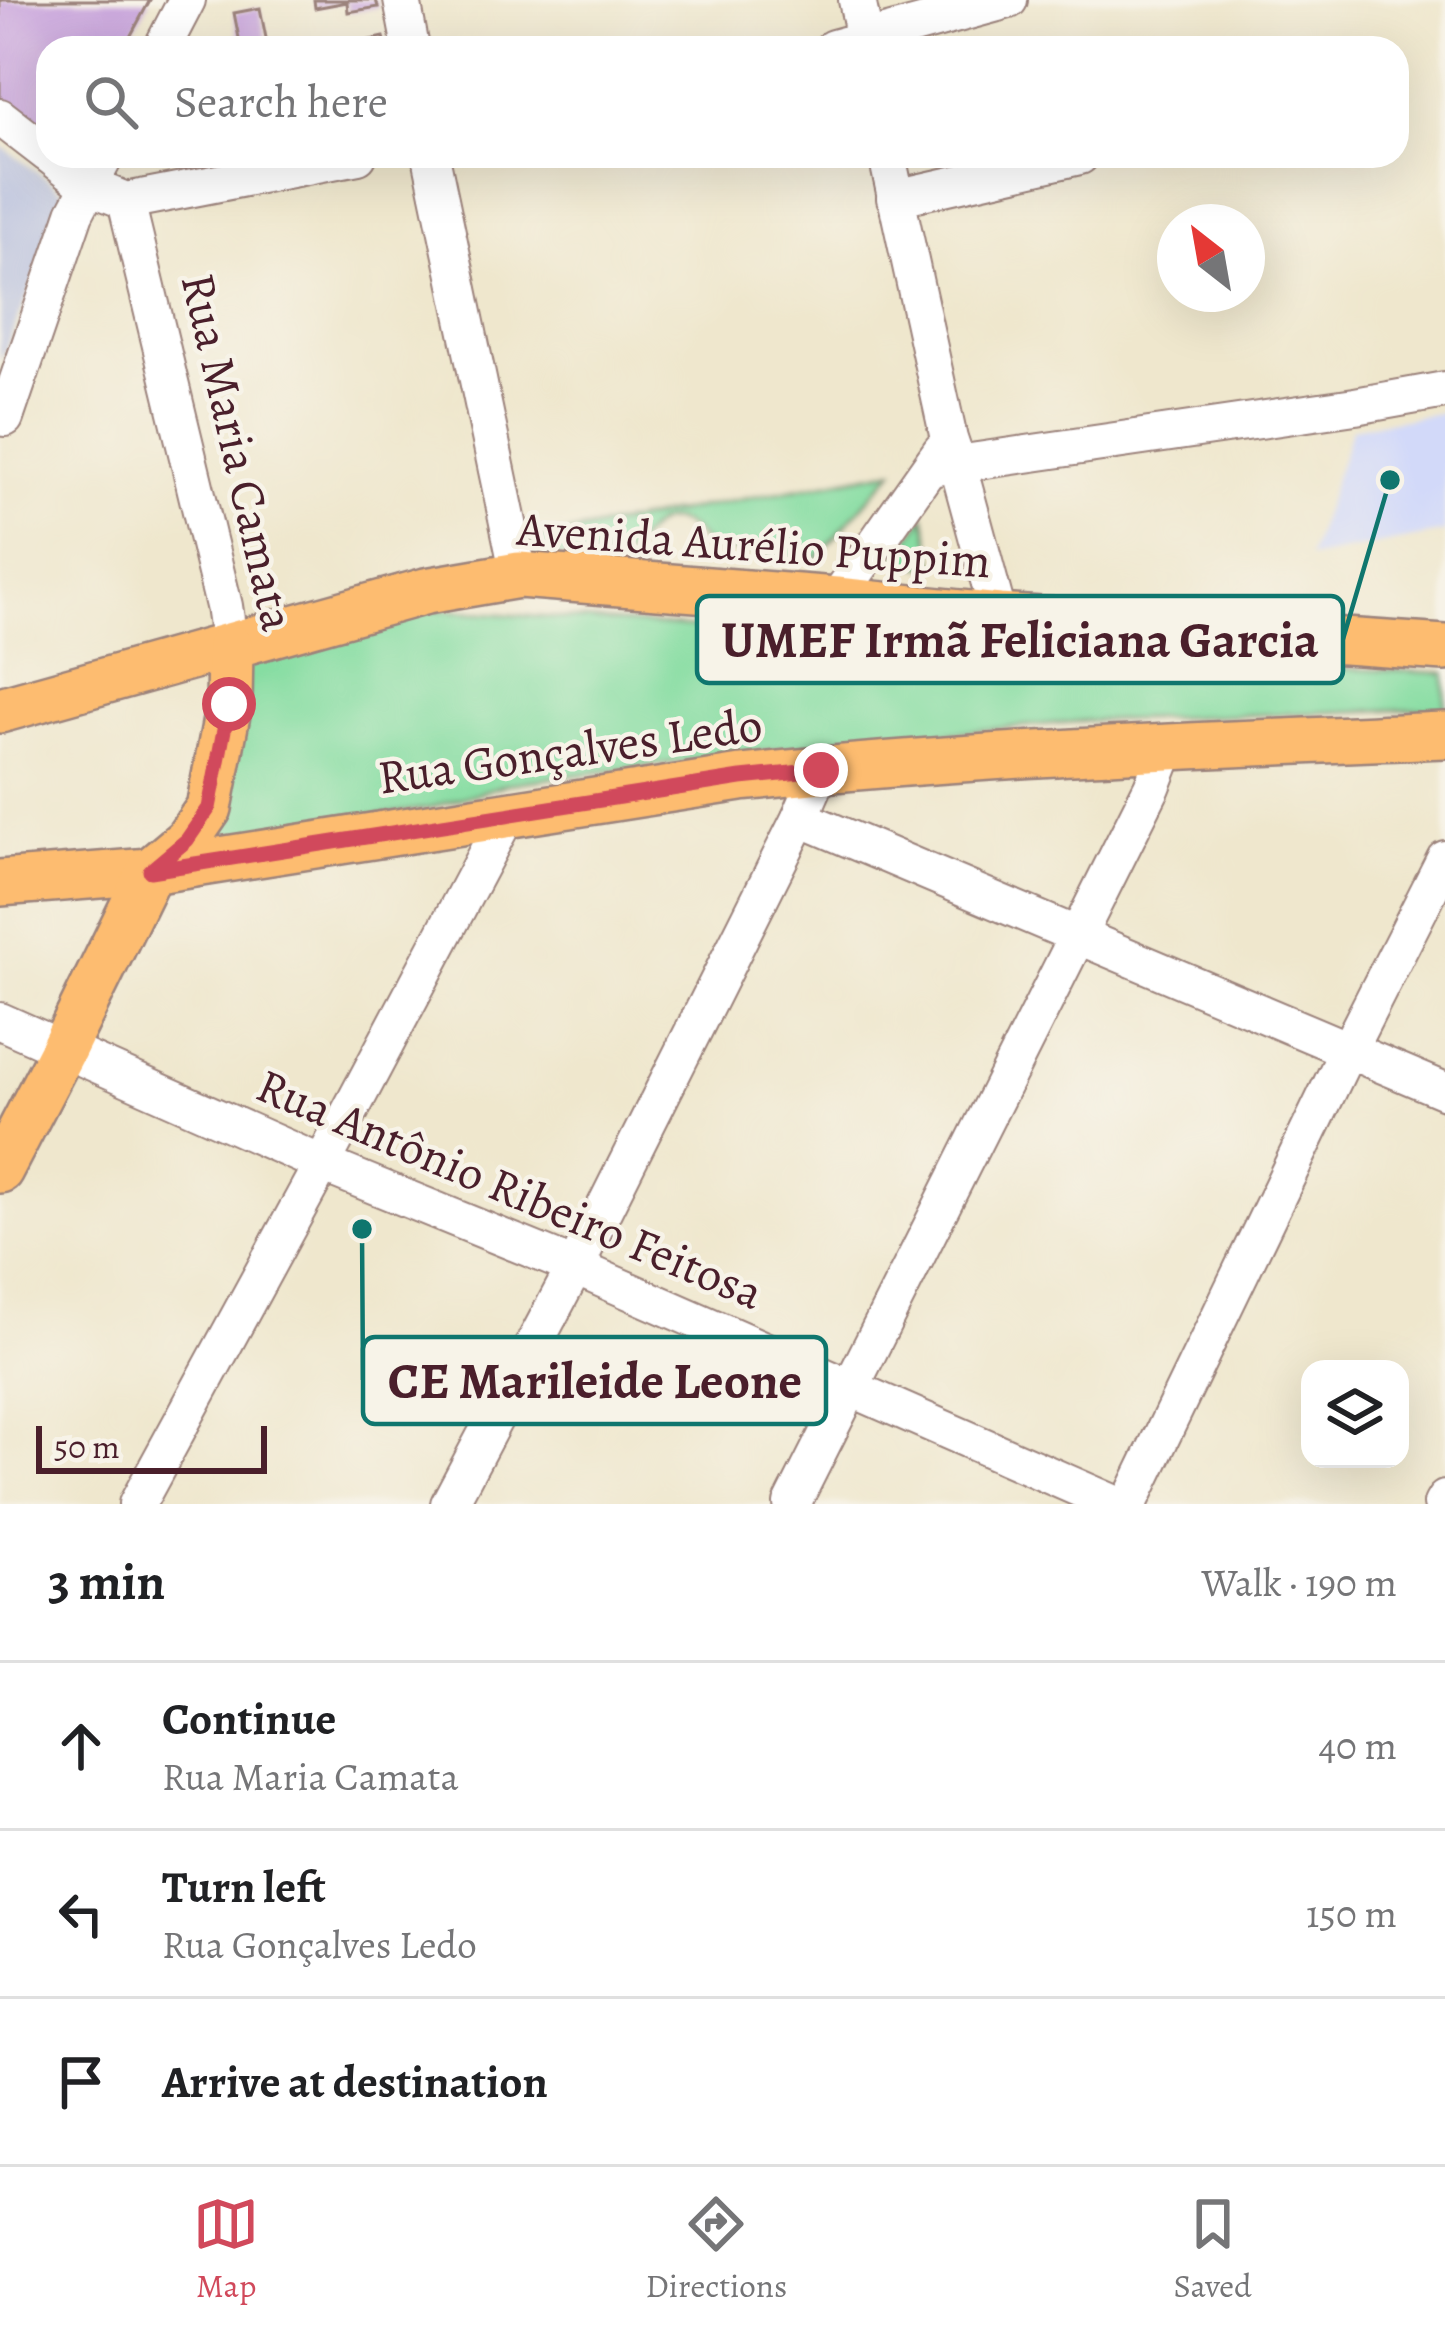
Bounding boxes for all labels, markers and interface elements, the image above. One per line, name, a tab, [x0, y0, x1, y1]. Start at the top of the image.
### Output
search box	[36, 36, 1409, 168]
icon: search	[78, 69, 144, 135]
text: Search here	[174, 71, 388, 133]
north arrow	[1157, 204, 1265, 312]
street label: Rua Maria Camata	[165, 267, 311, 638]
street label: Avenida Aurélio Puppim	[514, 495, 993, 594]
callout: UMEF Irmã Feliciana Garcia	[697, 596, 1343, 683]
text: UMEF Irmã Feliciana Garcia	[721, 605, 1319, 675]
route start	[202, 677, 256, 731]
street label: Rua Gonçalves Ledo	[374, 691, 766, 811]
route end	[794, 743, 848, 797]
street label: Rua Antônio Ribeiro Feitosa	[247, 1052, 774, 1326]
callout: CE Marileide Leone	[363, 1337, 826, 1424]
text: CE Marileide Leone	[388, 1346, 802, 1416]
map controls	[1301, 1360, 1409, 1468]
button: layers	[1301, 1360, 1409, 1468]
scale bar	[36, 1420, 267, 1473]
text: 50 m	[54, 1424, 120, 1469]
text: 3 min	[48, 1547, 165, 1617]
text: Walk · 190 m	[1201, 1556, 1397, 1609]
text: Continue	[162, 1688, 336, 1750]
icon: ahead	[48, 1713, 114, 1779]
text: 40 m	[1318, 1719, 1397, 1772]
text: Rua Maria Camata	[162, 1750, 459, 1803]
text: Turn left	[162, 1856, 326, 1918]
icon: left	[48, 1881, 114, 1947]
text: 150 m	[1306, 1887, 1397, 1940]
text: Rua Gonçalves Ledo	[162, 1918, 477, 1971]
icon: arrive	[48, 2049, 114, 2115]
text: Arrive at destination	[162, 2051, 548, 2113]
tab: Map	[193, 2191, 259, 2308]
tab: Directions	[646, 2191, 787, 2308]
tab: Saved	[1174, 2191, 1252, 2308]

